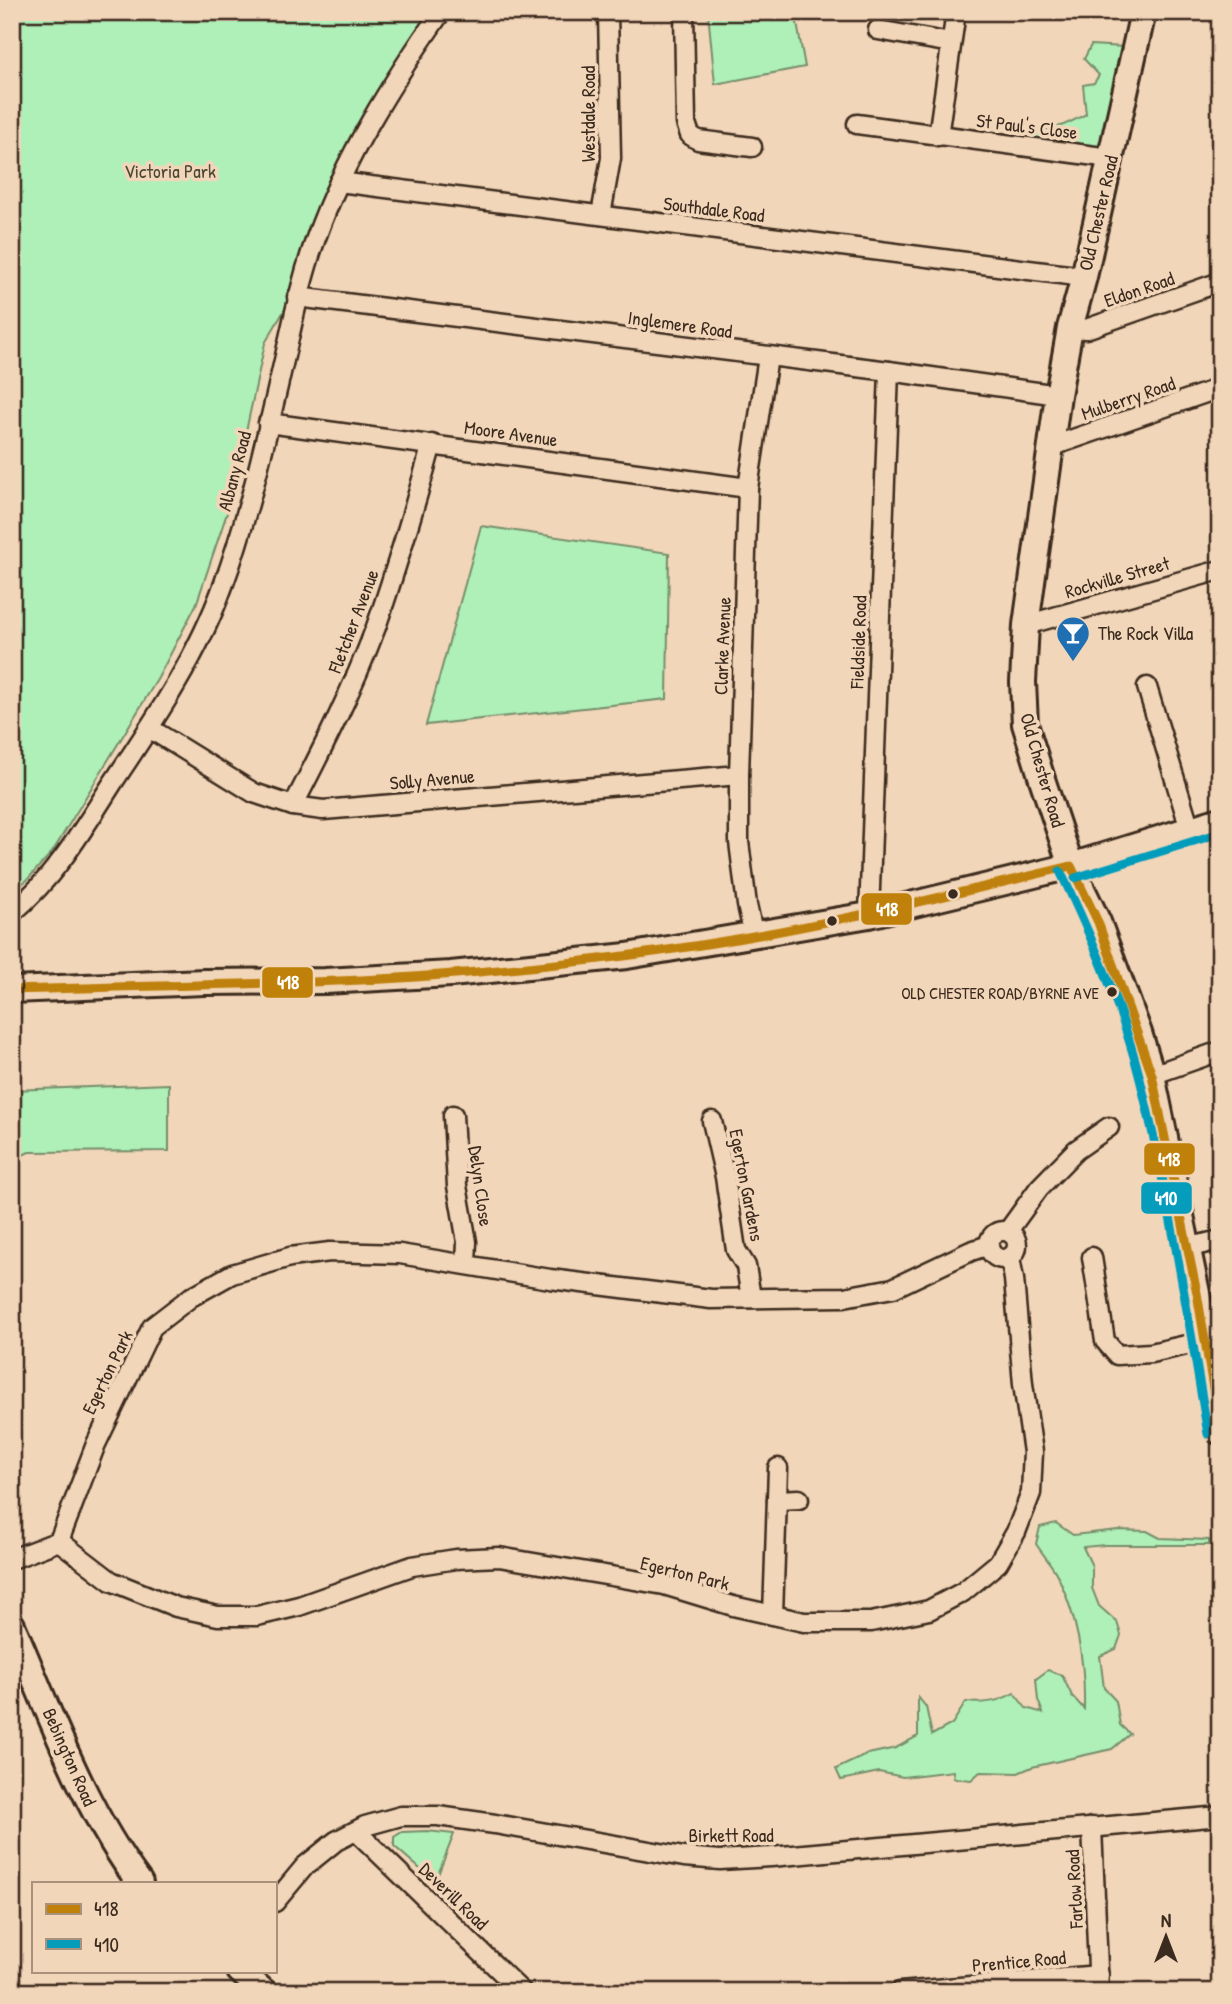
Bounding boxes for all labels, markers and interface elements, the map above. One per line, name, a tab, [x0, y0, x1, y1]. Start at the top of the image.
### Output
street label: Westdale Road	[575, 65, 601, 162]
street label: St Paul's Close	[975, 107, 1079, 145]
street label: Old Chester Road	[1072, 152, 1124, 273]
park label: Victoria Park	[124, 158, 216, 184]
street label: Southdale Road	[662, 190, 767, 228]
street label: Eldon Road	[1100, 265, 1178, 313]
street label: Inglemere Road	[626, 304, 734, 344]
street label: Mulberry Road	[1078, 370, 1179, 426]
street label: Moore Avenue	[463, 414, 560, 452]
street label: Albany Road	[211, 428, 257, 514]
street label: Rockville Street	[1062, 550, 1173, 604]
street label: Fletcher Avenue	[321, 565, 385, 678]
street label: Fieldside Road	[843, 594, 873, 690]
street label: Clarke Avenue	[707, 596, 737, 696]
bar icon: The Rock Villa	[1054, 614, 1092, 663]
place label: The Rock Villa	[1098, 620, 1194, 646]
street label: Old Chester Road	[1014, 710, 1072, 831]
street label: Solly Avenue	[388, 762, 476, 796]
unlabelled marker	[946, 887, 960, 901]
line badge: 418	[860, 892, 913, 926]
text: 418	[876, 896, 898, 922]
unlabelled marker	[825, 914, 839, 928]
line badge: 418	[261, 966, 314, 999]
text: 418	[277, 969, 299, 995]
place label: OLD CHESTER ROAD/BYRNE AVE	[901, 981, 1099, 1004]
marker: OLD CHESTER ROAD/BYRNE AVE	[1105, 985, 1119, 999]
street label: Egerton Gardens	[723, 1127, 771, 1243]
line badge: 418	[1143, 1142, 1196, 1176]
street label: Delyn Close	[463, 1144, 500, 1228]
text: 418	[1158, 1146, 1180, 1172]
line badge: 410	[1140, 1181, 1193, 1215]
text: 410	[1155, 1185, 1178, 1211]
street label: Egerton Park	[75, 1325, 139, 1418]
street label: Egerton Park	[638, 1549, 732, 1597]
street label: Bebington Road	[37, 1704, 103, 1811]
street label: Birkett Road	[688, 1822, 774, 1848]
street label: Farlow Road	[1059, 1848, 1089, 1930]
street label: Deverill Road	[414, 1856, 495, 1936]
legend	[32, 1882, 276, 1972]
text: 418	[94, 1894, 119, 1923]
north arrow	[1130, 1902, 1200, 1972]
text: N	[1161, 1907, 1171, 1933]
text: 410	[94, 1930, 119, 1959]
street label: Prentice Road	[971, 1944, 1067, 1978]

